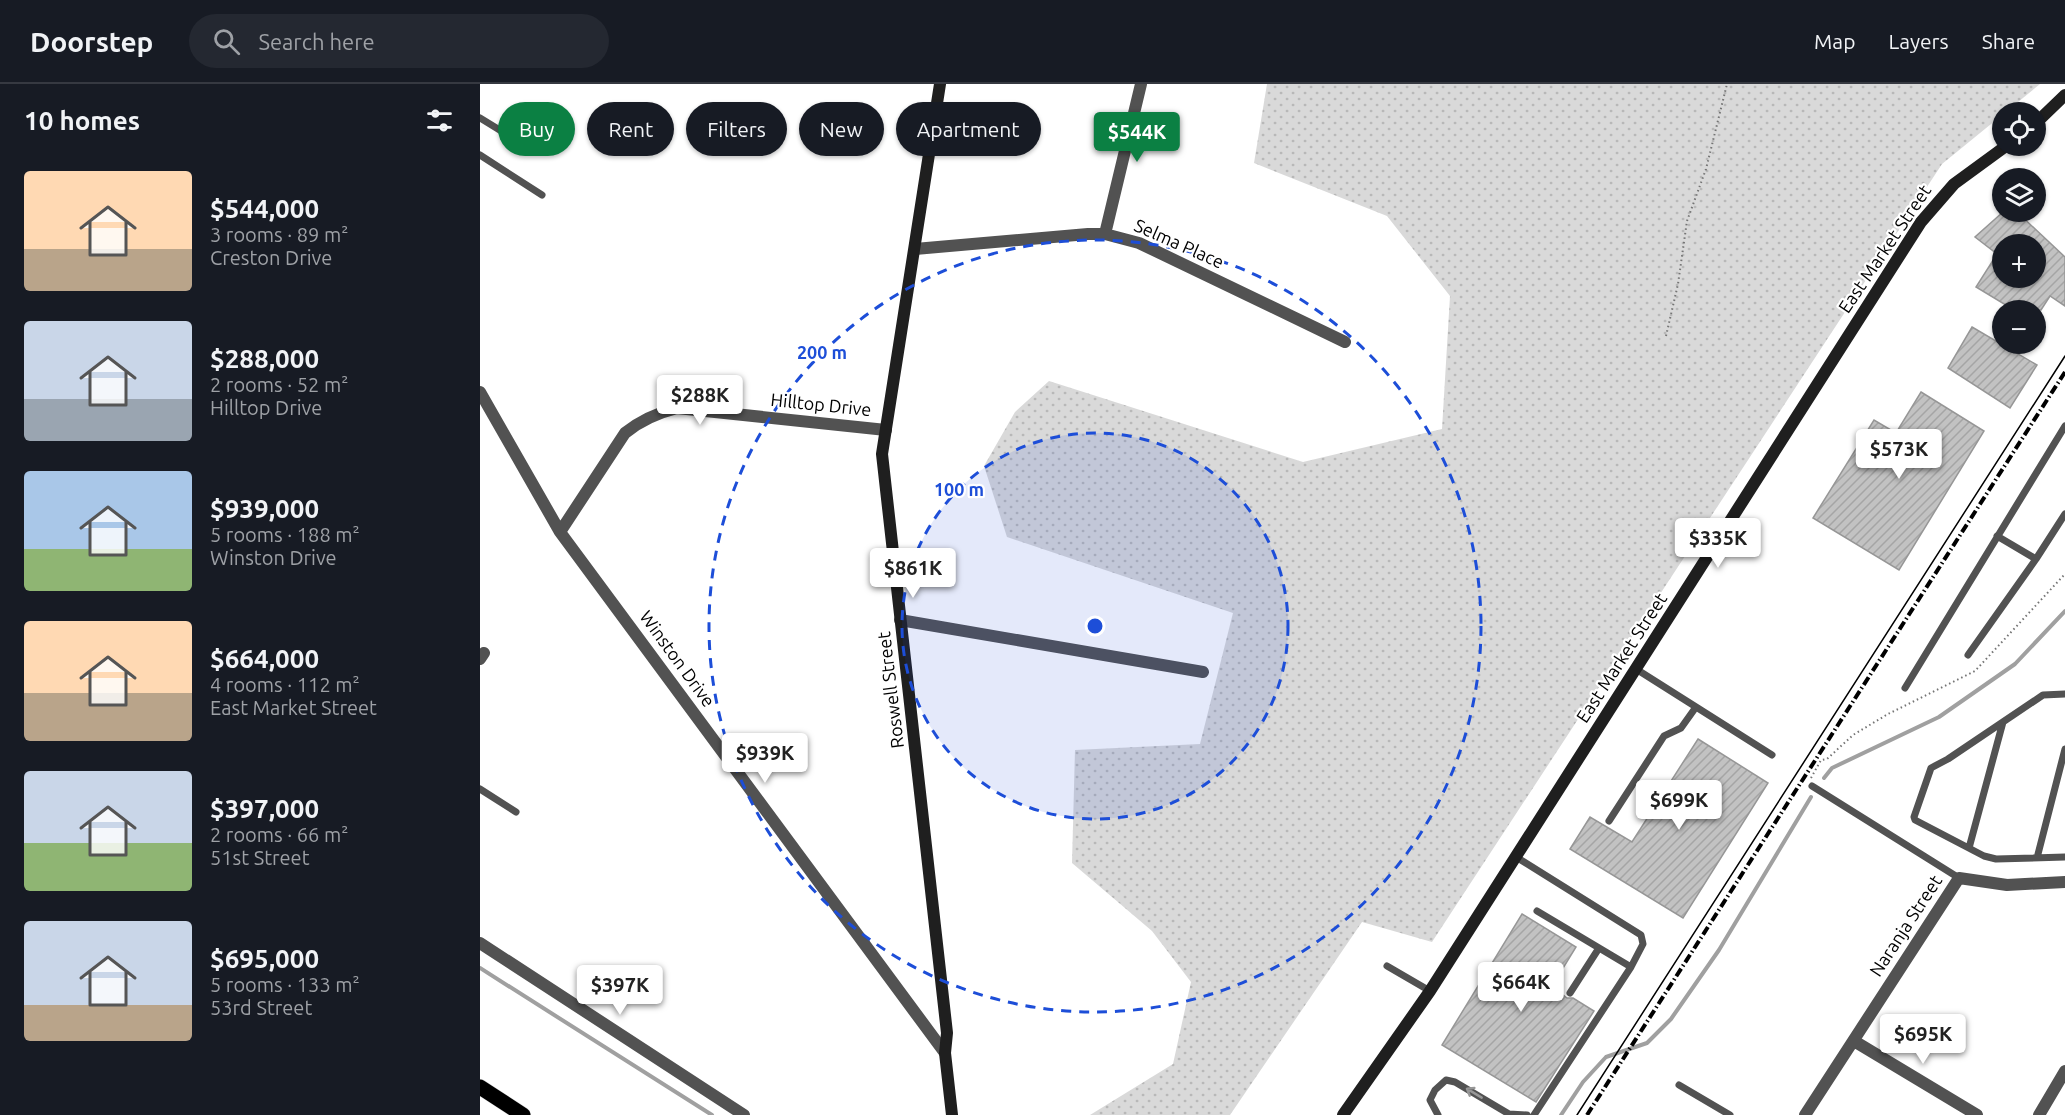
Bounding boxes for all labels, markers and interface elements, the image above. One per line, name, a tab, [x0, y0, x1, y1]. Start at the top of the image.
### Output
search box	[189, 14, 609, 68]
icon: search	[210, 25, 243, 58]
text: Doorstep	[30, 26, 153, 57]
text: Search here	[258, 29, 375, 54]
text: Map	[1814, 29, 1855, 53]
text: Layers	[1888, 29, 1949, 53]
text: Share	[1982, 29, 2035, 53]
chip: Buy	[498, 102, 575, 156]
chip: Rent	[587, 102, 674, 156]
chip: Filters	[686, 102, 787, 156]
chip: New	[799, 102, 884, 156]
chip: Apartment	[896, 102, 1041, 156]
map controls	[1992, 102, 2046, 354]
button: locate	[1992, 102, 2046, 156]
icon: filters	[423, 104, 456, 137]
text: 10 homes	[24, 106, 140, 135]
pin: $544K	[1095, 112, 1179, 163]
text: $544K	[1108, 120, 1166, 143]
button: layers	[1992, 168, 2046, 222]
street label: East Market Street	[1834, 181, 1934, 316]
text: $544,000	[210, 194, 319, 223]
icon: home	[72, 195, 144, 267]
street label: Selma Place	[1131, 214, 1227, 272]
text: 3 rooms · 89 m²	[210, 223, 348, 246]
button: +	[1992, 234, 2046, 288]
text: Creston Drive	[210, 246, 332, 269]
button: −	[1992, 300, 2046, 354]
text: 200 m	[797, 342, 847, 362]
text: $288,000	[210, 344, 319, 373]
icon: home	[72, 345, 144, 417]
text: 2 rooms · 52 m²	[210, 373, 348, 396]
pin: $288K	[658, 375, 742, 426]
text: $288K	[671, 383, 729, 406]
street label: Hilltop Drive	[770, 389, 872, 419]
text: Hilltop Drive	[210, 396, 322, 419]
pin: $573K	[1857, 429, 1941, 480]
text: $573K	[1870, 437, 1928, 460]
text: 100 m	[934, 479, 984, 499]
text: $939,000	[210, 494, 319, 523]
icon: home	[72, 495, 144, 567]
pin: $335K	[1676, 518, 1760, 569]
text: 5 rooms · 188 m²	[210, 523, 360, 546]
text: $335K	[1689, 526, 1747, 549]
text: Winston Drive	[210, 546, 337, 569]
pin: $861K	[871, 548, 955, 599]
text: $861K	[884, 556, 942, 579]
street label: East Market Street	[1572, 589, 1670, 726]
street label: Winston Drive	[636, 606, 719, 710]
centre of rings	[1085, 616, 1105, 636]
street label: Roswell Street	[873, 631, 907, 750]
text: $664,000	[210, 644, 319, 673]
icon: home	[72, 645, 144, 717]
text: 4 rooms · 112 m²	[210, 673, 360, 696]
text: East Market Street	[210, 696, 377, 719]
pin: $939K	[723, 733, 807, 784]
text: $939K	[736, 741, 794, 764]
pin: $699K	[1637, 780, 1721, 831]
text: $699K	[1650, 788, 1708, 811]
text: $397,000	[210, 794, 319, 823]
icon: home	[72, 795, 144, 867]
text: 2 rooms · 66 m²	[210, 823, 348, 846]
text: 51st Street	[210, 846, 310, 869]
street label: Naranja Street	[1865, 871, 1945, 980]
text: $695,000	[210, 944, 319, 973]
icon: home	[72, 945, 144, 1017]
pin: $664K	[1479, 962, 1563, 1013]
pin: $397K	[578, 965, 662, 1016]
text: $664K	[1492, 970, 1550, 993]
text: 5 rooms · 133 m²	[210, 973, 360, 996]
text: $397K	[591, 973, 649, 996]
text: 53rd Street	[210, 996, 312, 1019]
pin: $695K	[1881, 1014, 1965, 1065]
text: $695K	[1894, 1022, 1952, 1045]
one-way arrow	[1466, 1087, 1483, 1099]

